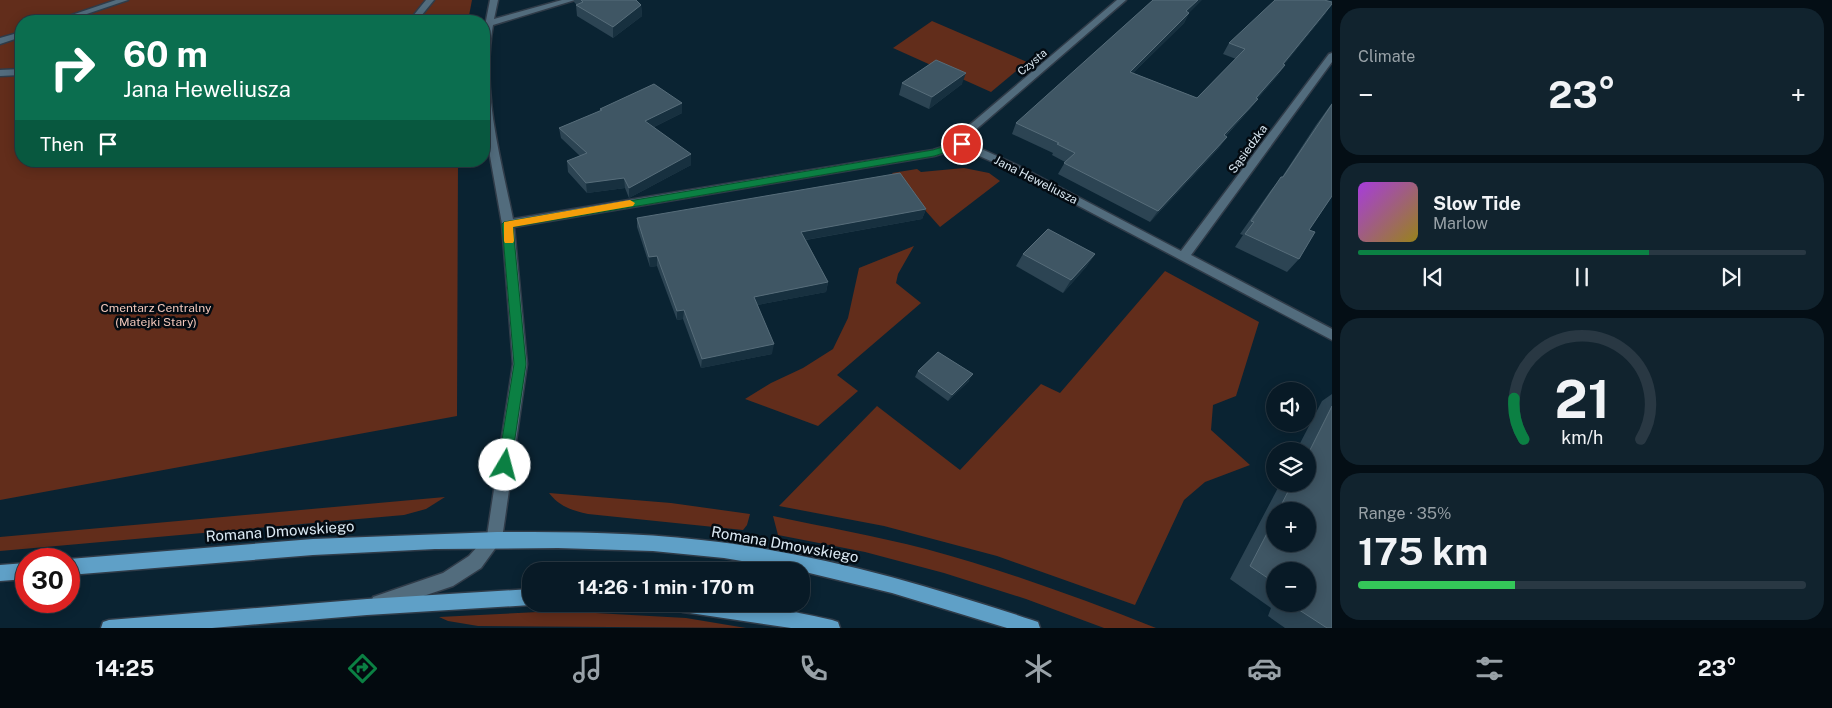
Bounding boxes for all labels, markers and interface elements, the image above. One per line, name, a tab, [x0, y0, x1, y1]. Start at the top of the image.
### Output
text: 60 m	[123, 34, 208, 75]
icon: right	[40, 35, 105, 100]
street label: Czysta	[1015, 46, 1049, 78]
text: Climate	[1358, 47, 1415, 66]
text: 23°	[1548, 72, 1616, 117]
text: Jana Heweliusza	[123, 76, 291, 102]
text: −	[1358, 78, 1374, 111]
text: +	[1790, 78, 1806, 111]
street label: Sąsiedzka	[1226, 122, 1270, 176]
pin	[941, 123, 983, 165]
icon: arrive	[94, 130, 122, 158]
icon: arrive	[948, 130, 976, 158]
text: Then	[40, 133, 84, 155]
street label: Jana Heweliusza	[992, 153, 1080, 207]
text: Slow Tide	[1433, 192, 1521, 214]
text: Marlow	[1433, 214, 1488, 233]
icon: previous	[1419, 263, 1447, 291]
icon: pause	[1568, 263, 1596, 291]
icon: next	[1717, 263, 1745, 291]
park label: Cmentarz Centralny (Matejki Stary)	[100, 301, 212, 329]
text: 21	[1554, 369, 1610, 430]
map controls	[1266, 382, 1316, 612]
button: sound	[1266, 382, 1316, 432]
text: km/h	[1561, 427, 1603, 448]
position arrow	[478, 438, 530, 490]
button: layers	[1266, 442, 1316, 492]
button: +	[1266, 502, 1316, 552]
text: Range · 35%	[1358, 504, 1452, 523]
street label: Romana Dmowskiego	[205, 517, 355, 545]
street label: Romana Dmowskiego	[710, 523, 860, 565]
text: 175 km	[1358, 529, 1488, 574]
speed limit sign: 30	[15, 548, 80, 613]
button: −	[1266, 562, 1316, 612]
text: 14:26 · 1 min · 170 m	[578, 576, 754, 598]
icon: directions	[345, 651, 380, 686]
icon: music	[570, 651, 605, 686]
icon: phone	[796, 651, 831, 686]
icon: climate	[1021, 651, 1056, 686]
icon: car	[1247, 651, 1282, 686]
icon: filters	[1472, 651, 1507, 686]
text: 14:25	[95, 655, 154, 681]
text: 23°	[1698, 655, 1737, 681]

